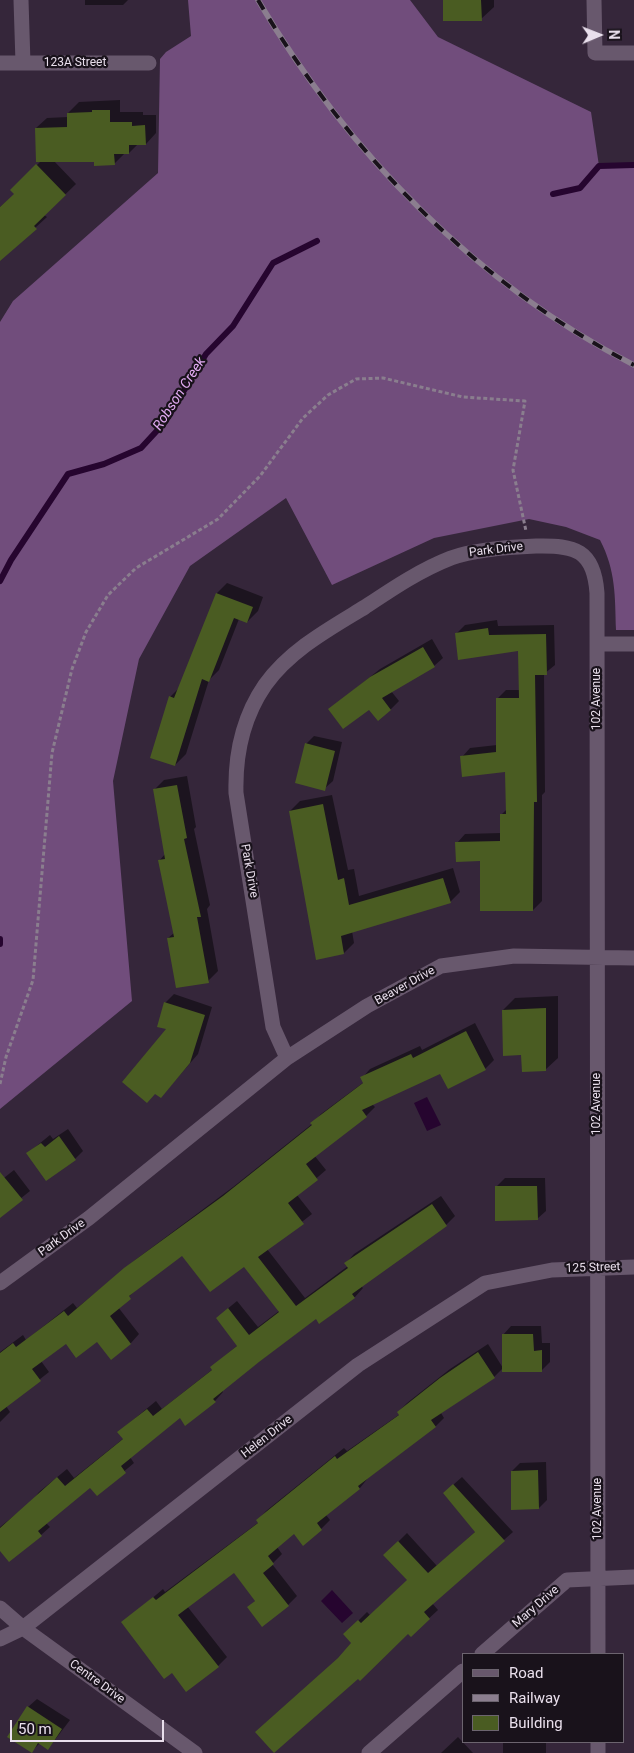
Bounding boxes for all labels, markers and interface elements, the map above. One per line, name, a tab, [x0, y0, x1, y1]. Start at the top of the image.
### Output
north arrow	[574, 10, 624, 60]
text: N	[606, 30, 622, 40]
street label: 123A Street	[44, 56, 106, 70]
water label: Robson Creek	[150, 354, 210, 434]
street label: Park Drive	[468, 540, 524, 560]
street label: 102 Avenue	[590, 668, 604, 730]
street label: Park Drive	[237, 843, 261, 899]
street label: Beaver Drive	[372, 964, 438, 1008]
street label: 102 Avenue	[590, 1073, 604, 1135]
street label: Park Drive	[36, 1216, 88, 1260]
street label: 125 Street	[565, 1260, 621, 1276]
street label: Helen Drive	[239, 1413, 295, 1461]
street label: 102 Avenue	[591, 1478, 605, 1540]
street label: Mary Drive	[510, 1583, 562, 1631]
legend	[462, 1653, 624, 1743]
street label: Centre Drive	[66, 1657, 128, 1707]
text: Road	[509, 1664, 543, 1682]
text: Railway	[509, 1689, 560, 1707]
scale bar	[12, 1710, 166, 1742]
text: Building	[509, 1714, 563, 1732]
text: 50 m	[18, 1720, 52, 1738]

